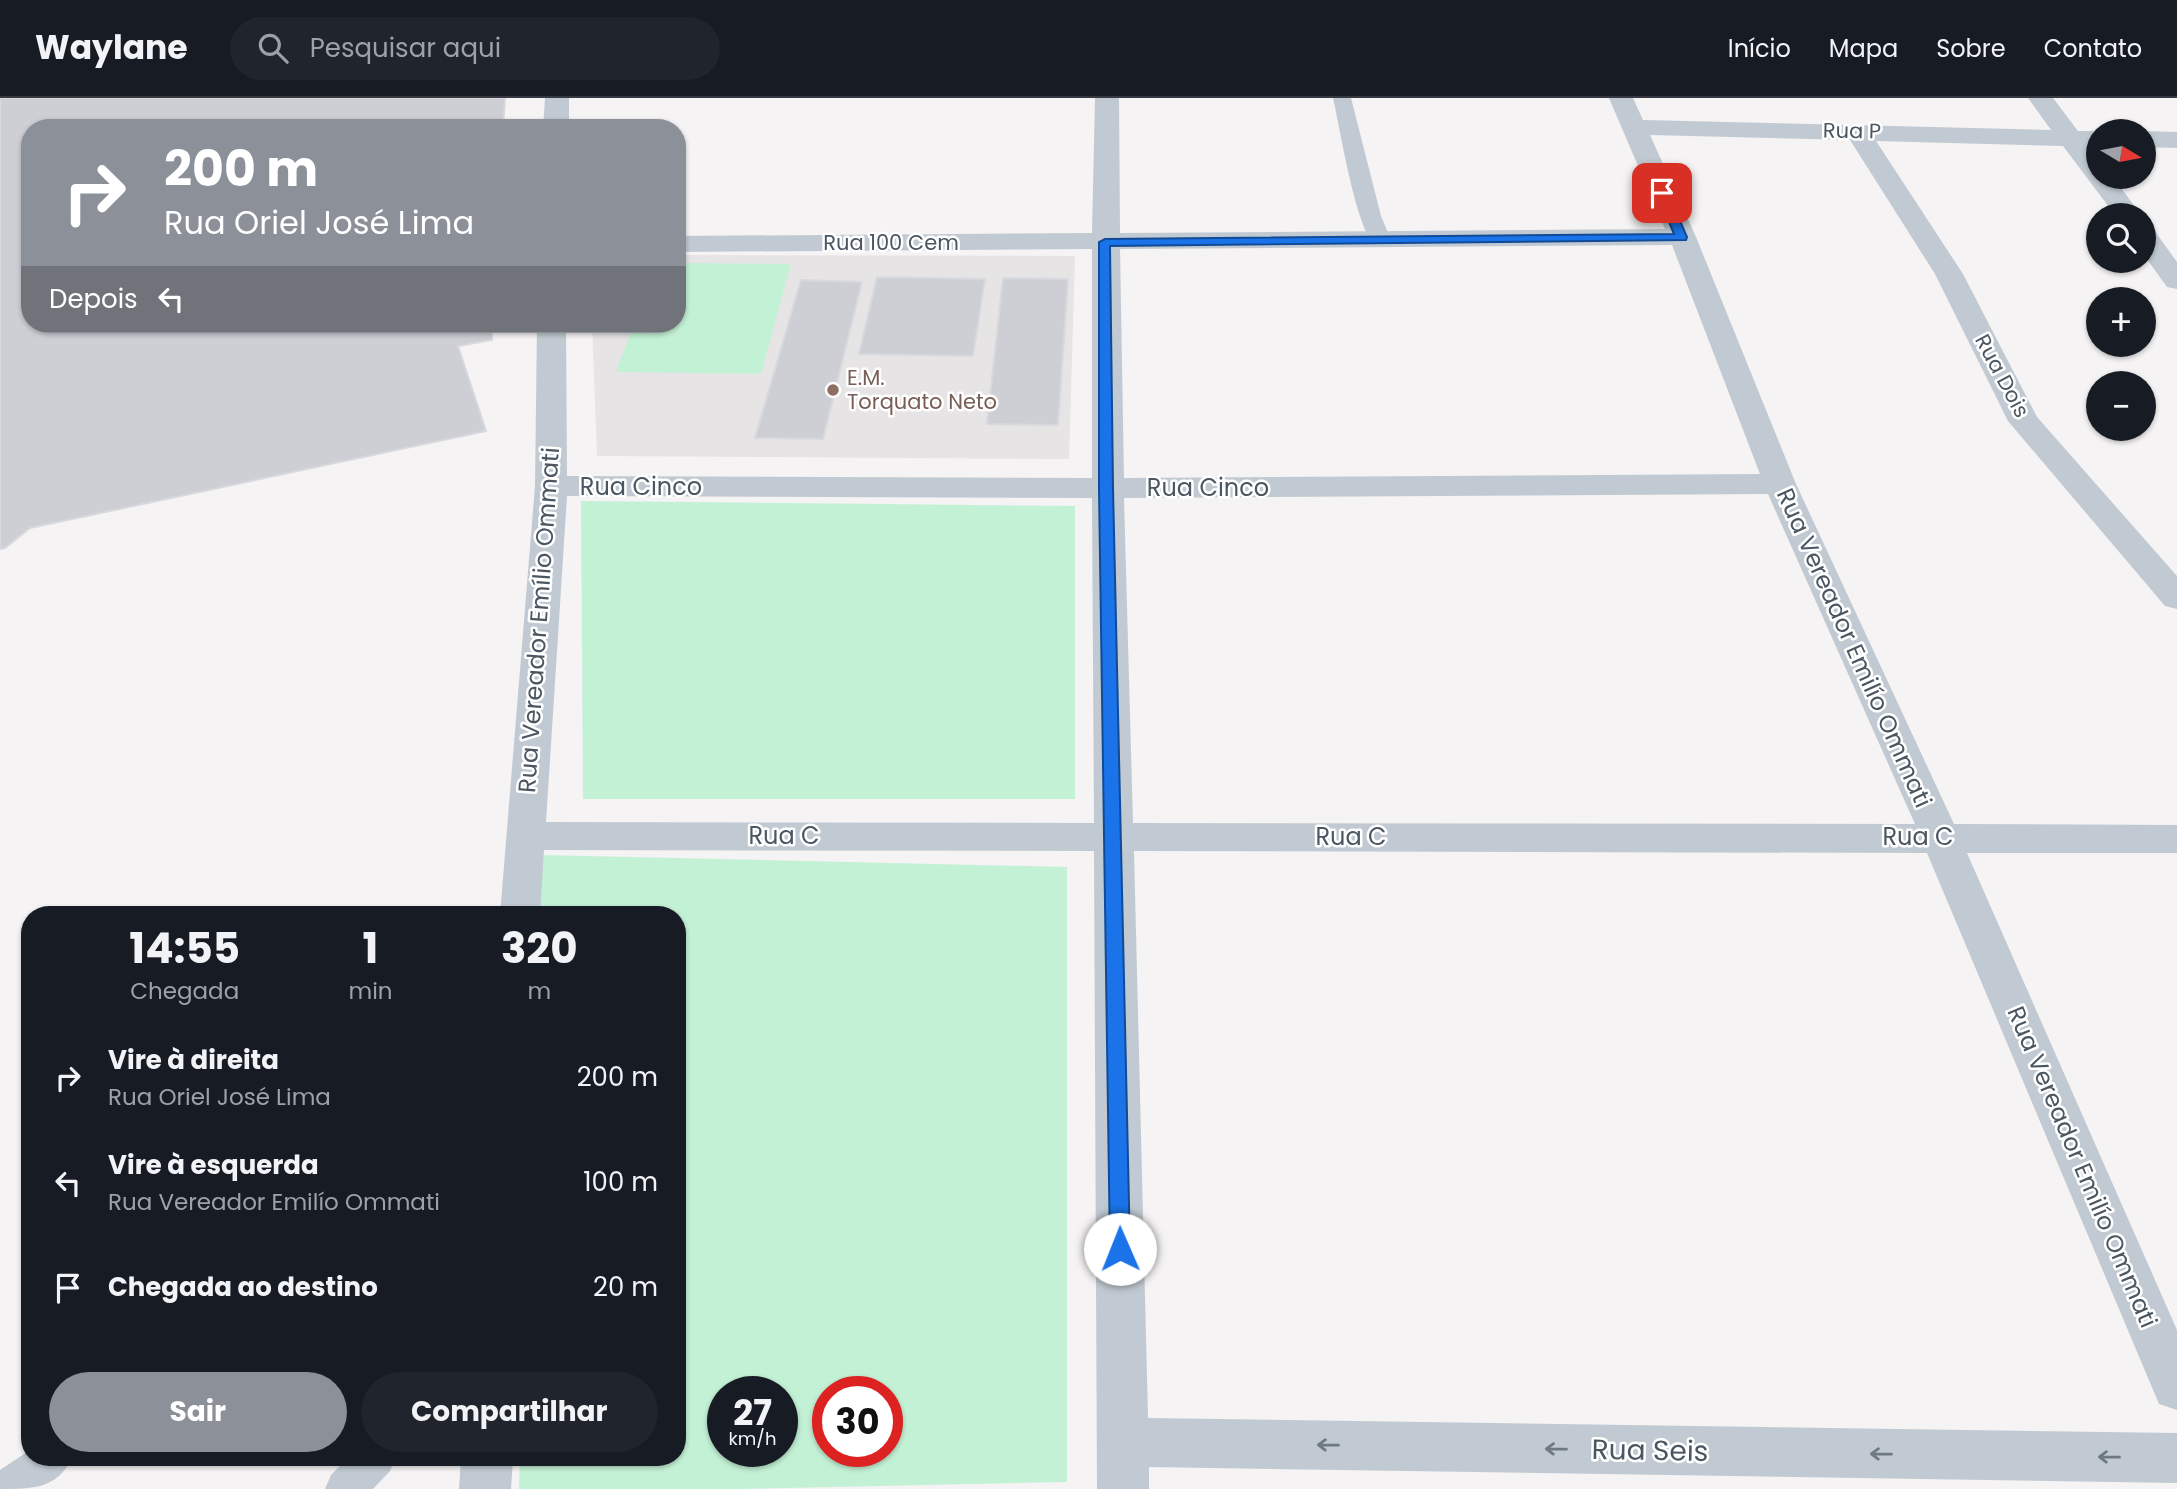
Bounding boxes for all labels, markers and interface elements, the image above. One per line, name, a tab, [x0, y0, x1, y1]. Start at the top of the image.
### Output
search box	[230, 17, 720, 80]
text: Waylane	[35, 24, 188, 71]
icon: search	[254, 29, 292, 67]
text: Pesquisar aqui	[310, 30, 501, 66]
text: Início	[1728, 32, 1791, 65]
text: Mapa	[1829, 32, 1898, 65]
text: Sobre	[1936, 32, 2006, 65]
text: Contato	[2044, 32, 2142, 65]
street label: Rua P	[1823, 115, 1881, 146]
north arrow	[2086, 119, 2156, 189]
map controls	[2086, 119, 2156, 441]
text: 200 m	[164, 135, 318, 203]
icon: right	[49, 147, 140, 238]
pin	[1632, 163, 1692, 223]
icon: arrive	[1643, 174, 1681, 212]
text: Rua Oriel José Lima	[164, 200, 474, 245]
button: search	[2086, 203, 2156, 273]
street label: Rua 100 Cem	[823, 228, 959, 257]
icon: left	[152, 280, 190, 318]
text: Depois	[49, 281, 138, 317]
button: +	[2086, 287, 2156, 357]
street label: Rua Dois	[1968, 329, 2036, 422]
place label: E.M. Torquato Neto	[847, 363, 997, 416]
button: −	[2086, 371, 2156, 441]
marker: E.M. Torquato Neto	[825, 382, 841, 398]
street label: Rua Vereador Emílio Ommati	[510, 446, 567, 794]
street label: Rua Cinco	[580, 470, 702, 503]
street label: Rua Cinco	[1147, 471, 1269, 504]
street label: Rua Vereador Emilío Ommati	[1769, 483, 1940, 813]
street label: Rua C	[748, 819, 820, 852]
street label: Rua C	[1315, 820, 1387, 853]
street label: Rua C	[1882, 820, 1954, 853]
text: 14:55	[129, 919, 240, 978]
text: 1	[363, 919, 378, 978]
text: 320	[501, 919, 578, 978]
text: Chegada	[130, 975, 239, 1007]
text: min	[348, 975, 393, 1007]
text: m	[527, 975, 551, 1007]
street label: Rua Vereador Emilío Ommati	[2000, 1001, 2165, 1333]
text: Vire à direita	[108, 1042, 279, 1078]
icon: right	[49, 1059, 87, 1097]
text: 200 m	[577, 1059, 658, 1095]
text: Rua Oriel José Lima	[108, 1081, 331, 1113]
text: Vire à esquerda	[108, 1147, 319, 1183]
icon: left	[49, 1164, 87, 1202]
text: 100 m	[583, 1164, 658, 1200]
text: Rua Vereador Emilío Ommati	[108, 1186, 440, 1218]
position arrow	[1083, 1212, 1157, 1286]
icon: arrive	[49, 1269, 87, 1307]
text: Chegada ao destino	[108, 1269, 378, 1305]
text: 20 m	[593, 1269, 658, 1305]
button: Sair	[49, 1372, 347, 1452]
button: Compartilhar	[361, 1372, 658, 1452]
speed limit sign: 30	[812, 1376, 903, 1467]
text: 27	[733, 1388, 772, 1437]
text: km/h	[729, 1426, 776, 1451]
street label: Rua Seis	[1591, 1430, 1709, 1471]
one-way arrow	[1317, 1438, 1340, 1452]
one-way arrow	[1545, 1442, 1568, 1455]
one-way arrow	[1870, 1447, 1893, 1460]
one-way arrow	[2098, 1450, 2121, 1464]

